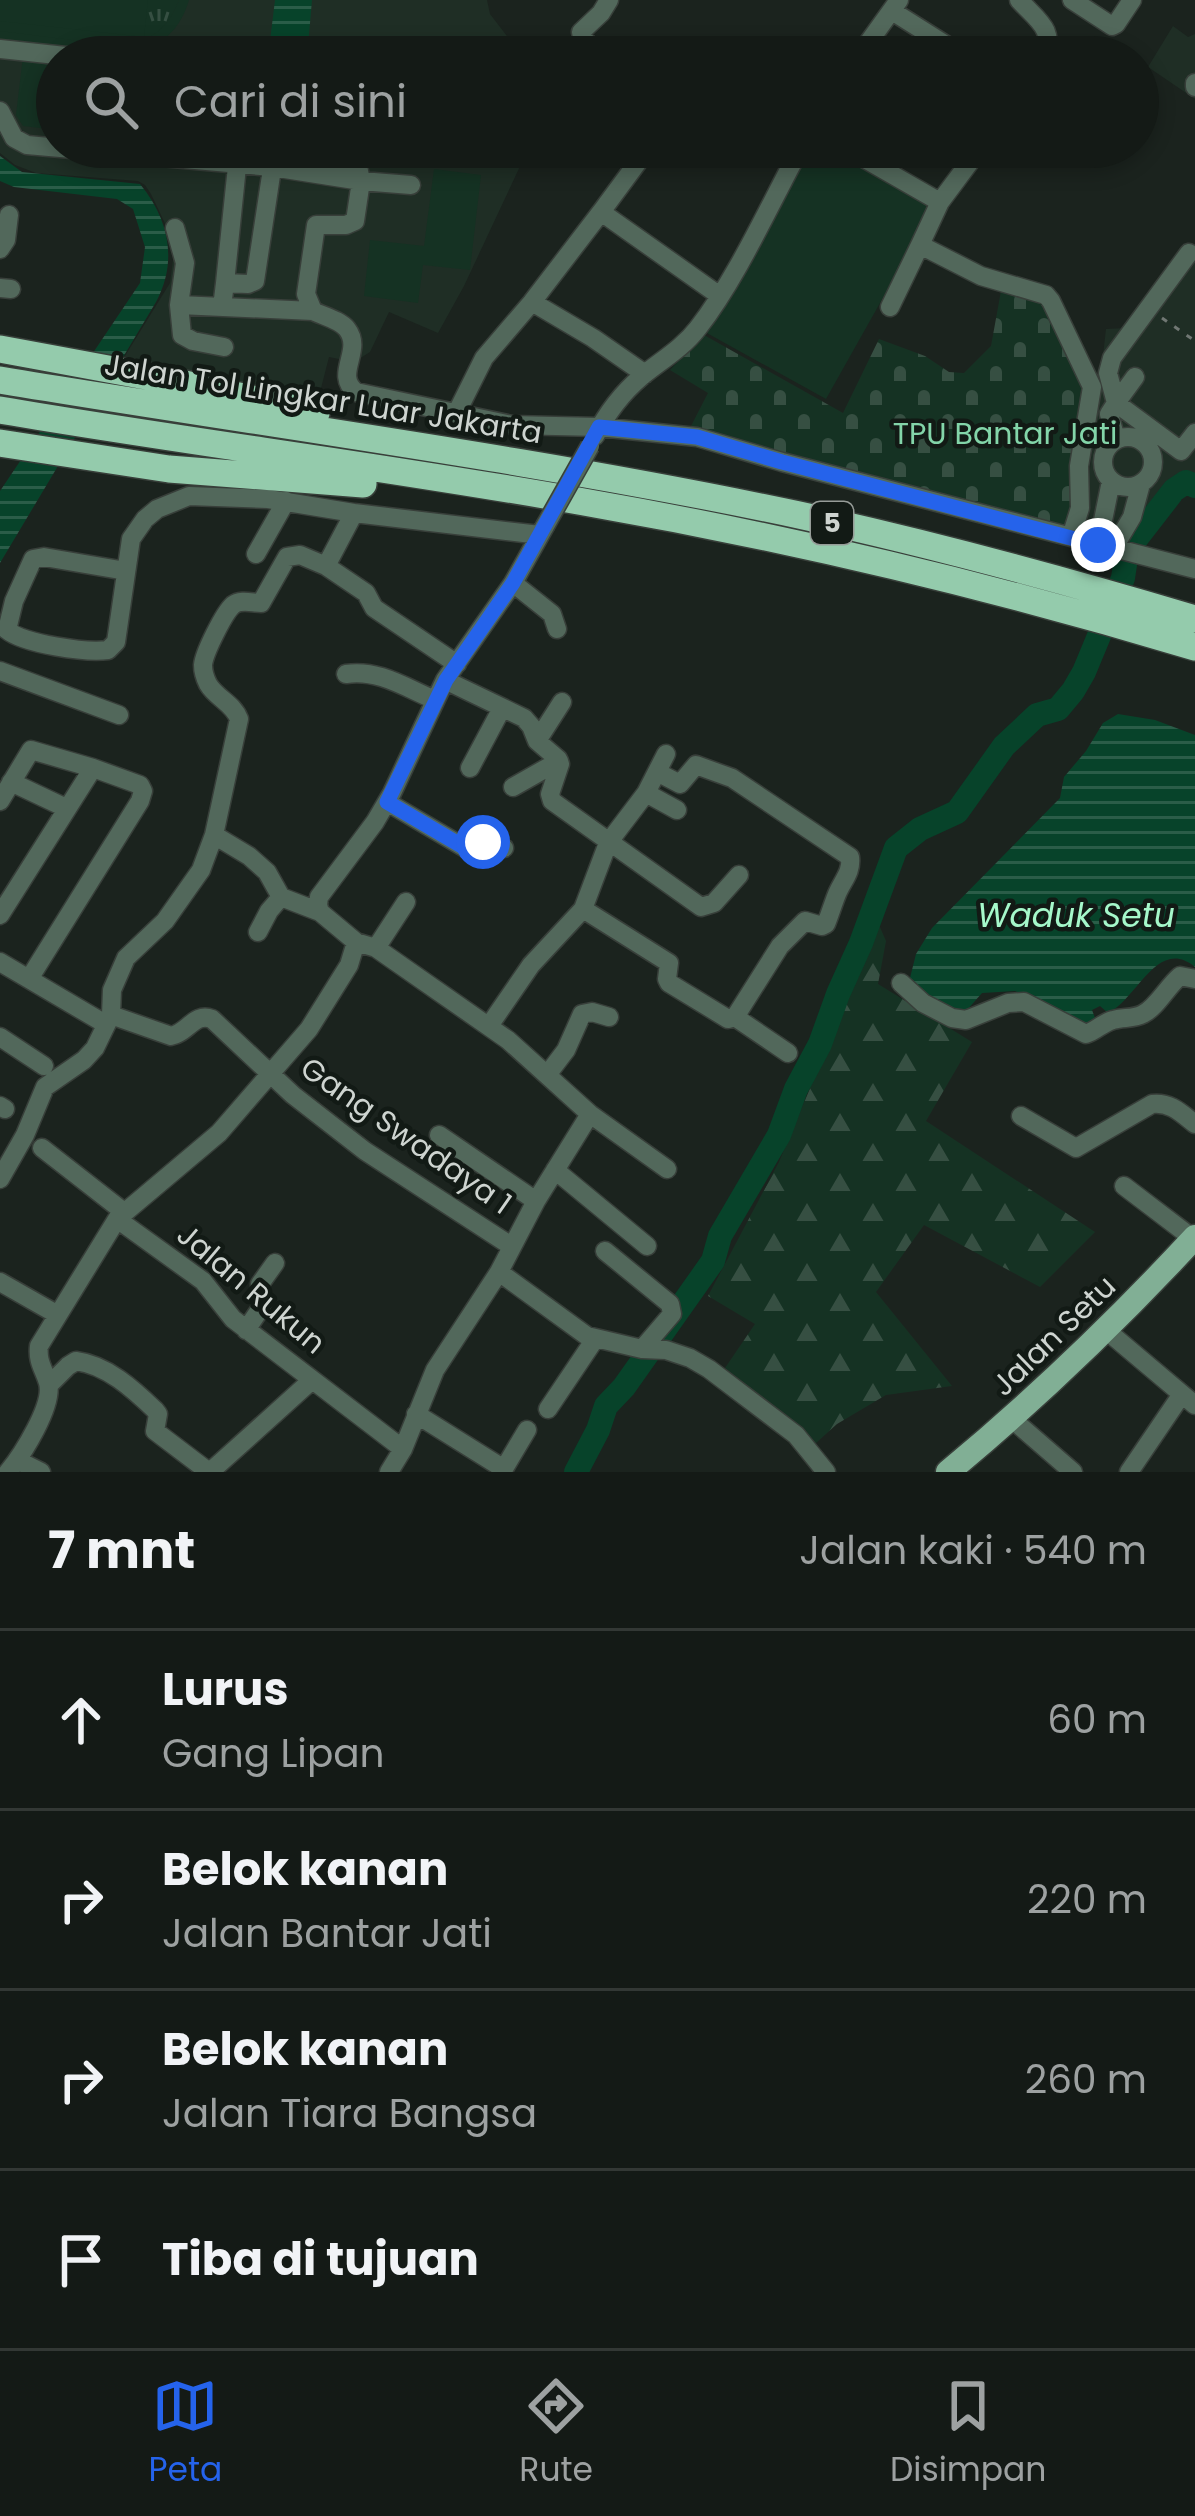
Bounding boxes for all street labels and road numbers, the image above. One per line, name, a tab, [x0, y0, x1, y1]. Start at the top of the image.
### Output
street label: Jalan Tol Lingkar Luar Jakarta	[101, 343, 545, 454]
road number: 5	[811, 502, 853, 544]
street label: Gang Swadaya 1	[292, 1047, 521, 1225]
street label: Jalan Rukun	[168, 1214, 335, 1364]
street label: Jalan Setu	[982, 1266, 1125, 1406]

